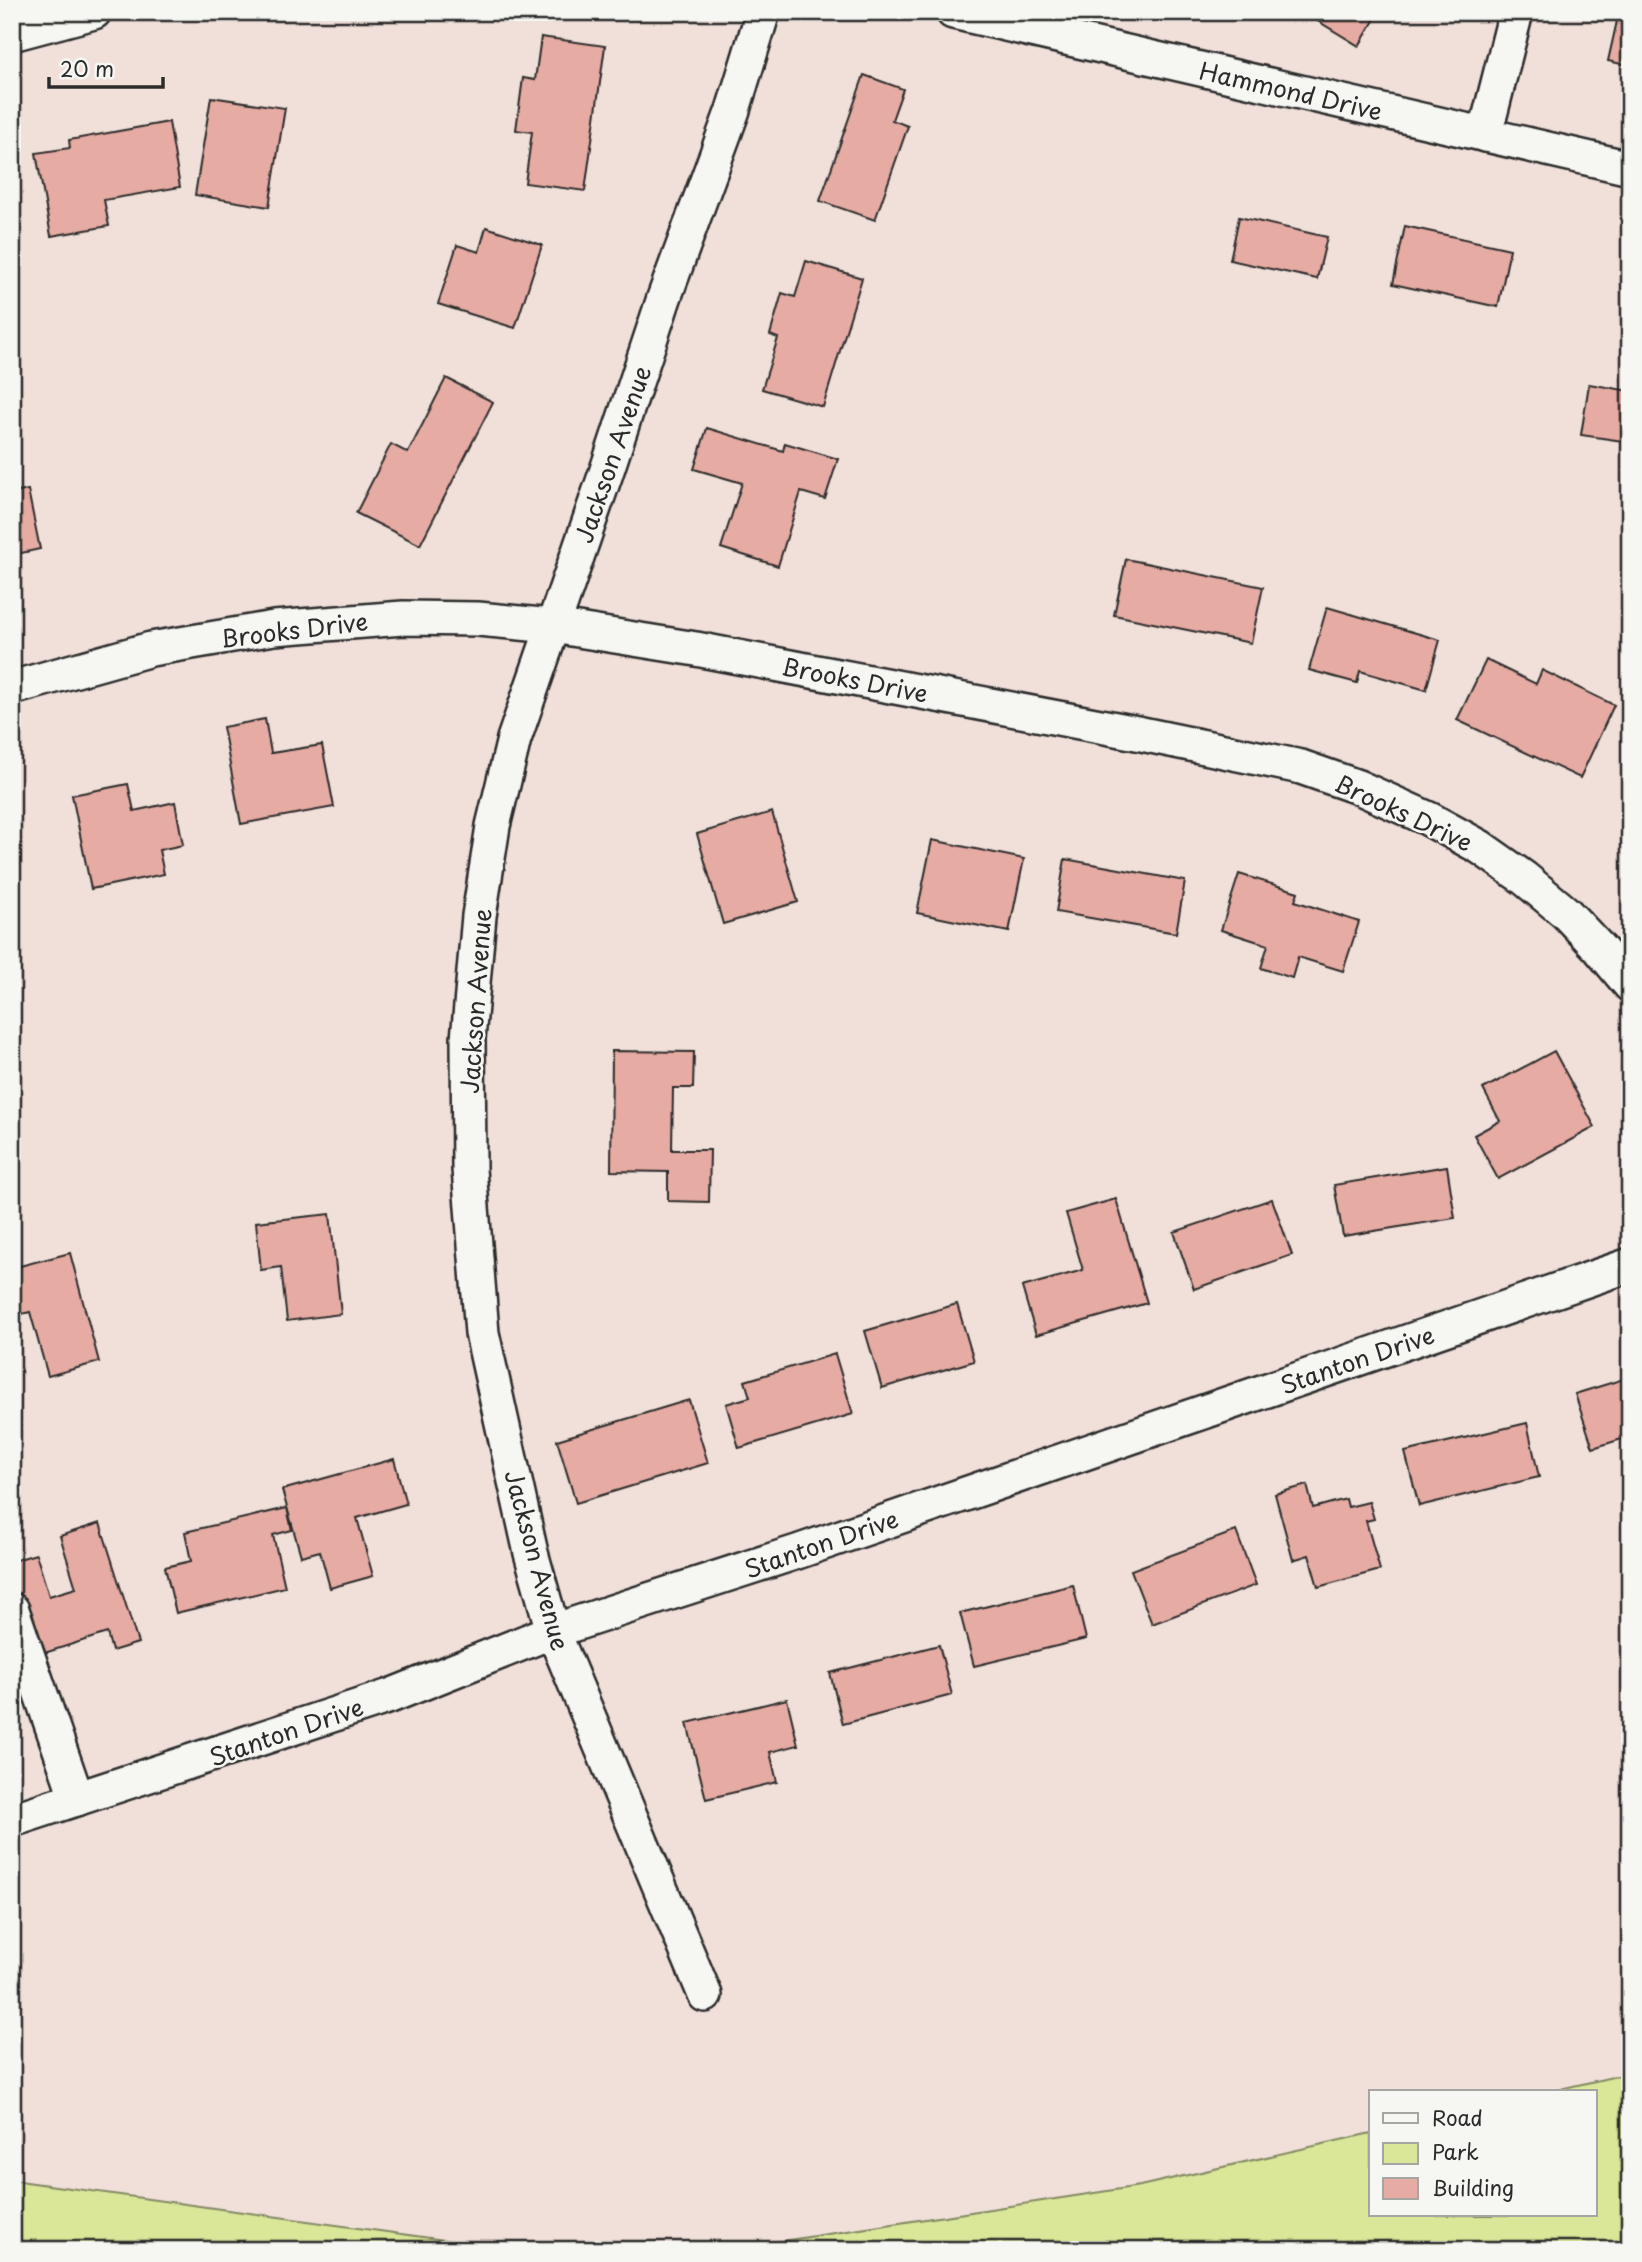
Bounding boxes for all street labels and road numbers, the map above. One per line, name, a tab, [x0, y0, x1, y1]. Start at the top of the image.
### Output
street label: Hammond Drive	[1196, 51, 1386, 129]
street label: Jackson Avenue	[565, 361, 659, 547]
street label: Brooks Drive	[218, 602, 370, 656]
street label: Brooks Drive	[779, 647, 931, 711]
street label: Brooks Drive	[1329, 764, 1479, 860]
street label: Jackson Avenue	[451, 907, 499, 1095]
street label: Stanton Drive	[1275, 1316, 1439, 1402]
street label: Jackson Avenue	[497, 1466, 579, 1654]
street label: Stanton Drive	[739, 1500, 903, 1586]
street label: Stanton Drive	[204, 1688, 368, 1774]

